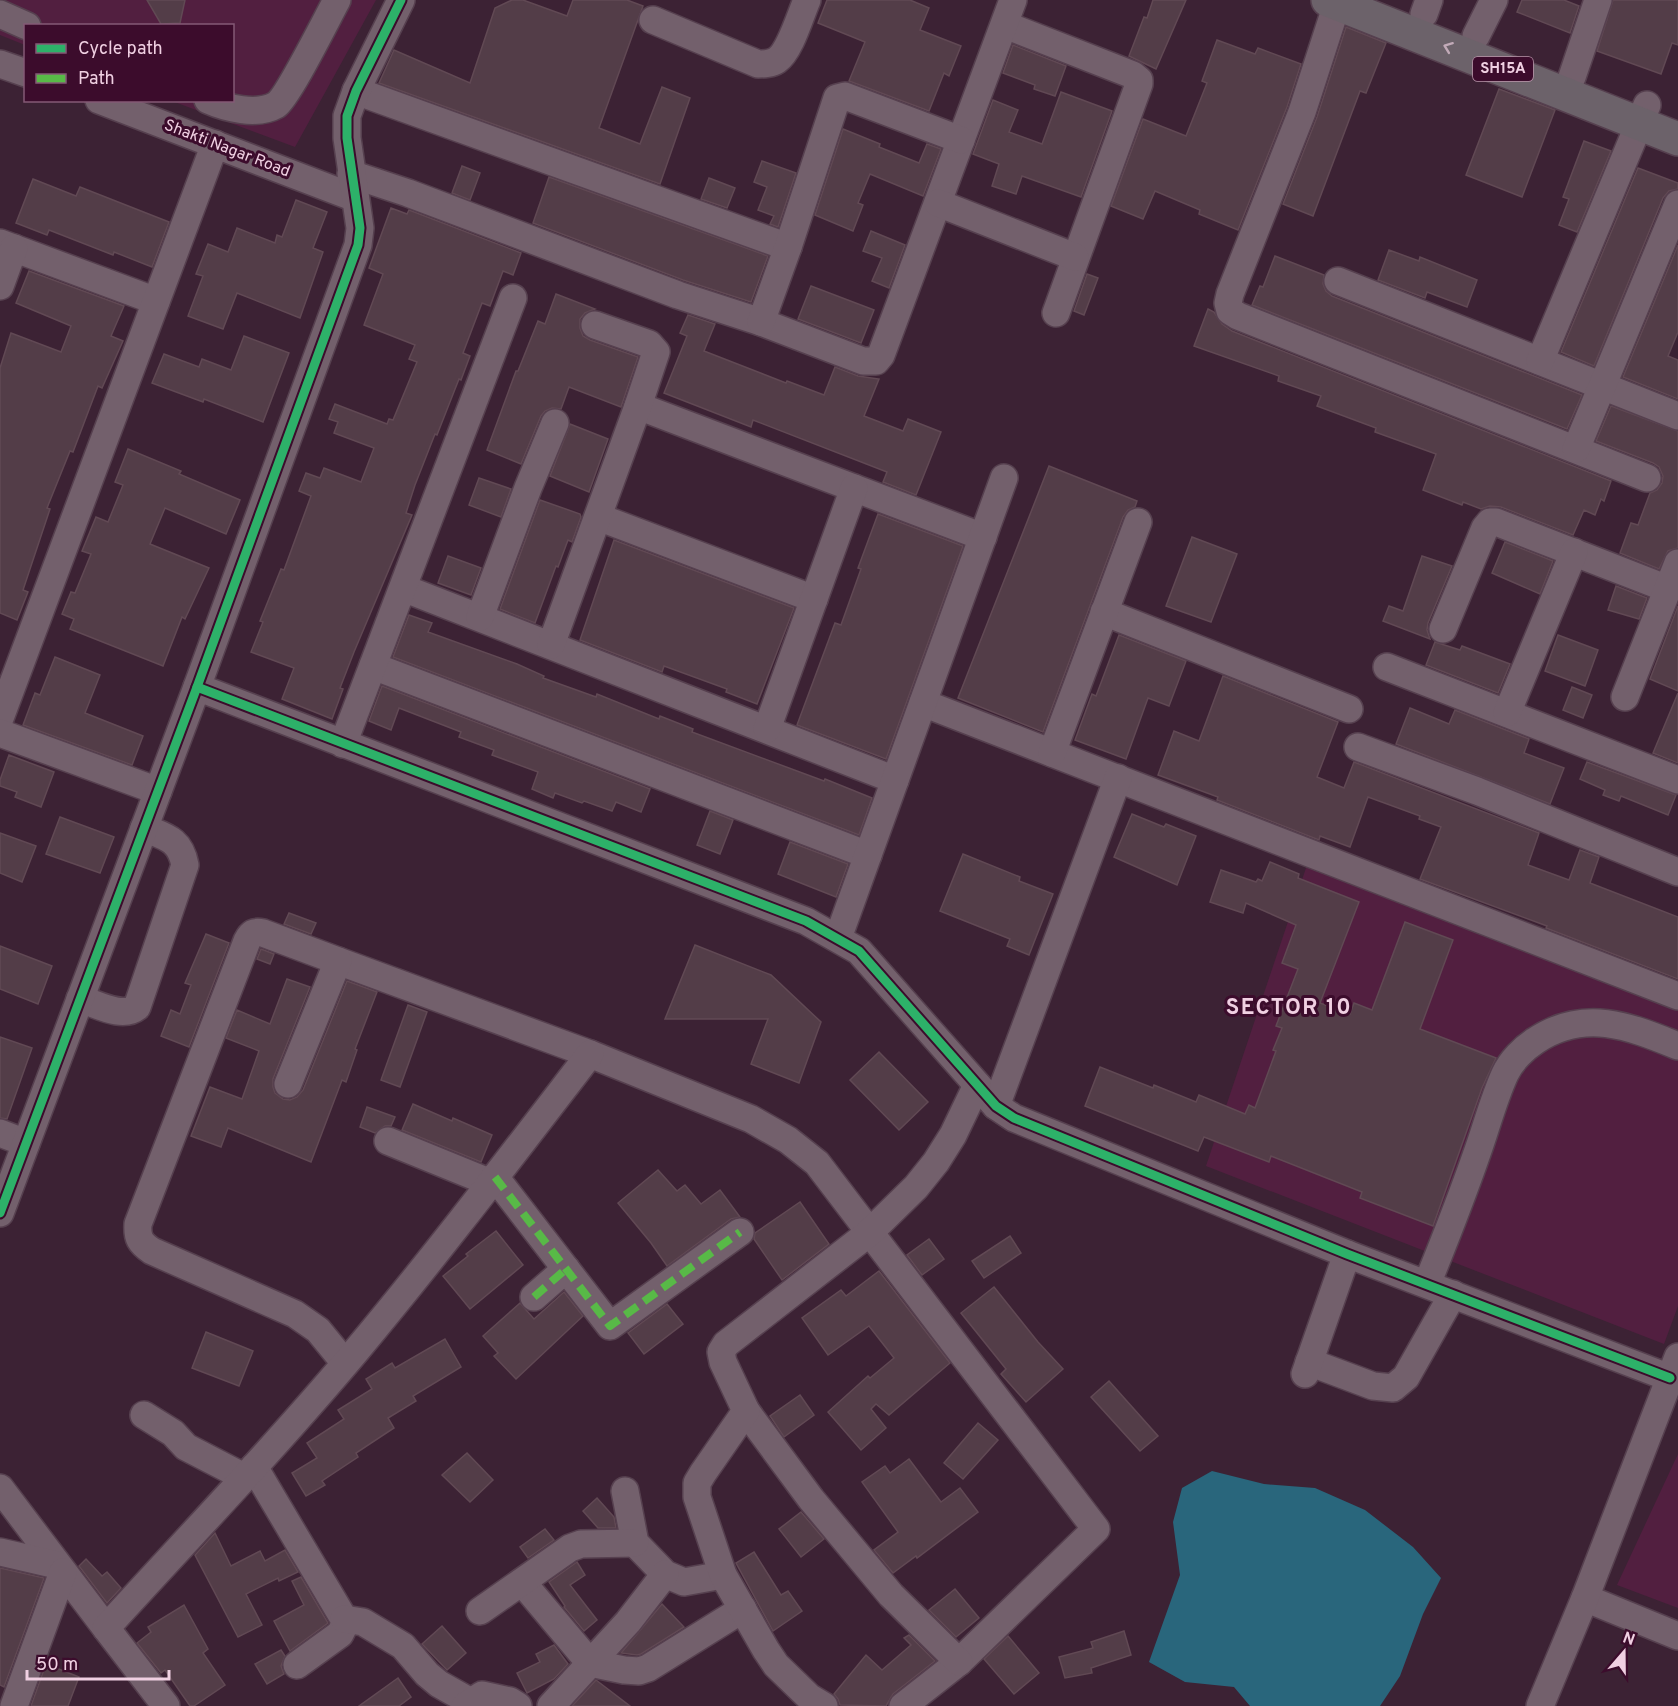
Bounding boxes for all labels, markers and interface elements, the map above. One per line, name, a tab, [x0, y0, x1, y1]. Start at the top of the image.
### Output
legend	[24, 24, 234, 102]
text: Cycle path	[78, 38, 163, 61]
one-way arrow	[1443, 42, 1454, 55]
road number: SH15A	[1473, 57, 1533, 81]
text: Path	[78, 68, 115, 91]
street label: Shakti Nagar Road	[161, 116, 293, 182]
district label: SECTOR 10	[1226, 995, 1352, 1022]
north arrow	[1594, 1622, 1654, 1682]
text: N	[1620, 1628, 1637, 1651]
scale bar	[27, 1643, 170, 1681]
text: 50 m	[36, 1654, 78, 1677]

